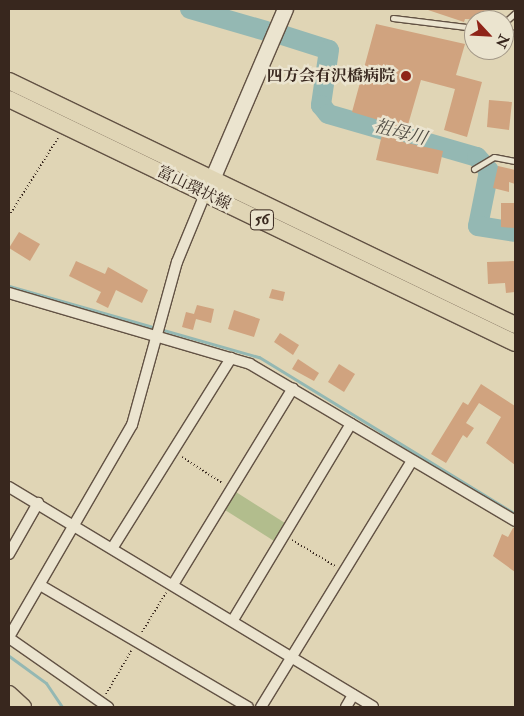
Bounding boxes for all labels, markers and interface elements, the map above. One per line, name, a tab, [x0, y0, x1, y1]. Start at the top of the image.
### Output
north arrow	[464, 10, 514, 60]
text: N	[492, 32, 512, 50]
place label: 四方会有沢橋病院	[267, 66, 395, 86]
marker: 四方会有沢橋病院	[399, 69, 413, 83]
water label: 祖母川	[371, 116, 429, 150]
street label: 富山環状線	[154, 162, 234, 214]
road number: 56	[250, 208, 274, 232]

